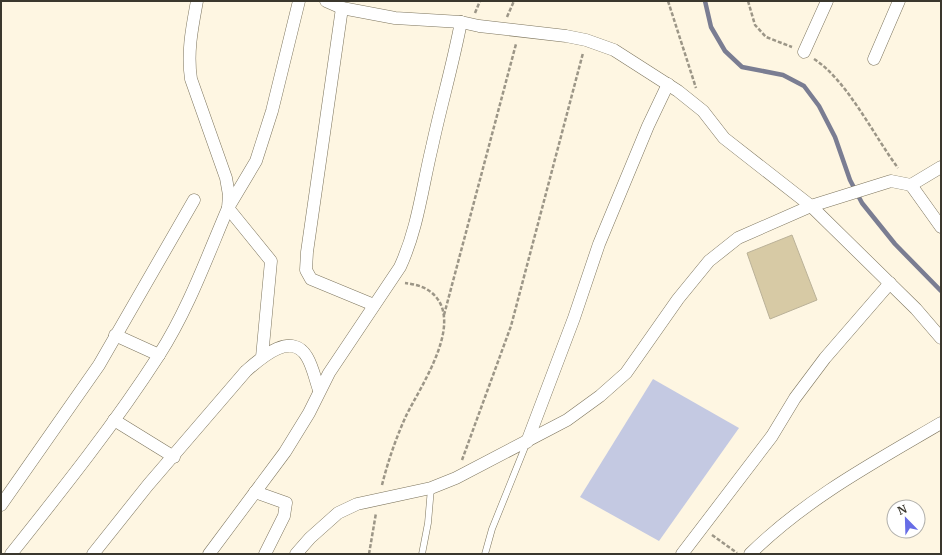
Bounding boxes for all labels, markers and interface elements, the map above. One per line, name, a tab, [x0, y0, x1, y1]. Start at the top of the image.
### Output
north arrow	[886, 499, 926, 539]
text: N	[895, 502, 909, 518]

